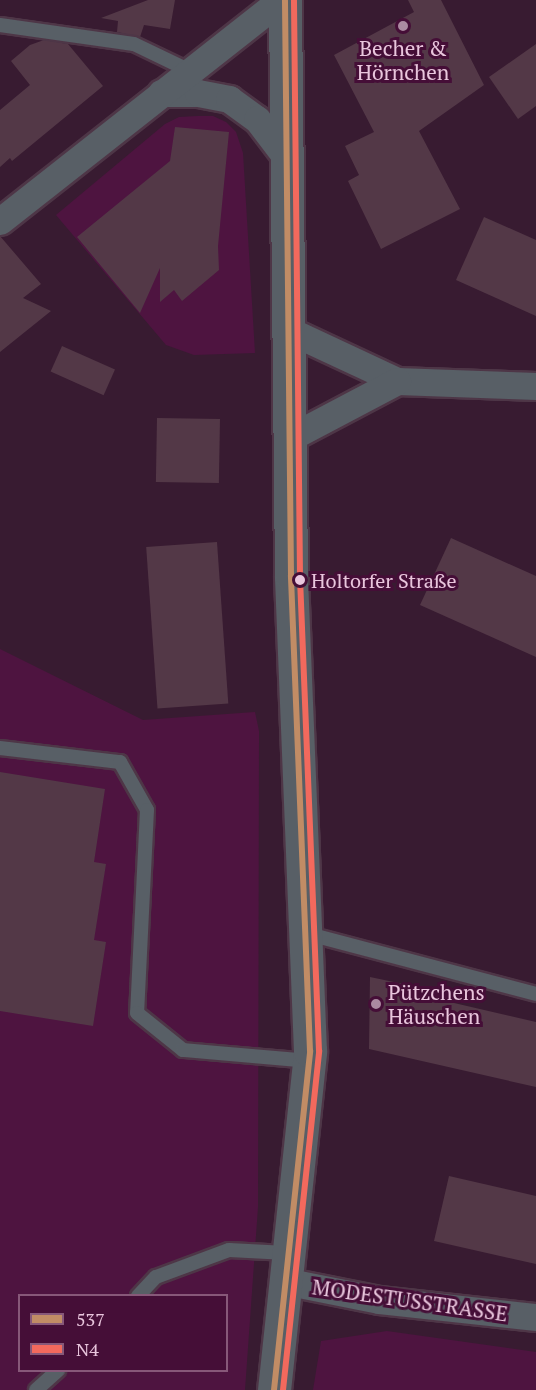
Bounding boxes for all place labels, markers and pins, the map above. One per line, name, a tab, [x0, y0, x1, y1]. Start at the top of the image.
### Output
marker: Becher & Hörnchen	[396, 19, 410, 33]
place label: Becher & Hörnchen	[357, 35, 449, 85]
place label: Holtorfer Straße	[311, 568, 457, 592]
marker: Holtorfer Straße	[294, 574, 306, 586]
place label: Pützchens Häuschen	[388, 979, 485, 1029]
marker: Pützchens Häuschen	[369, 997, 383, 1011]

